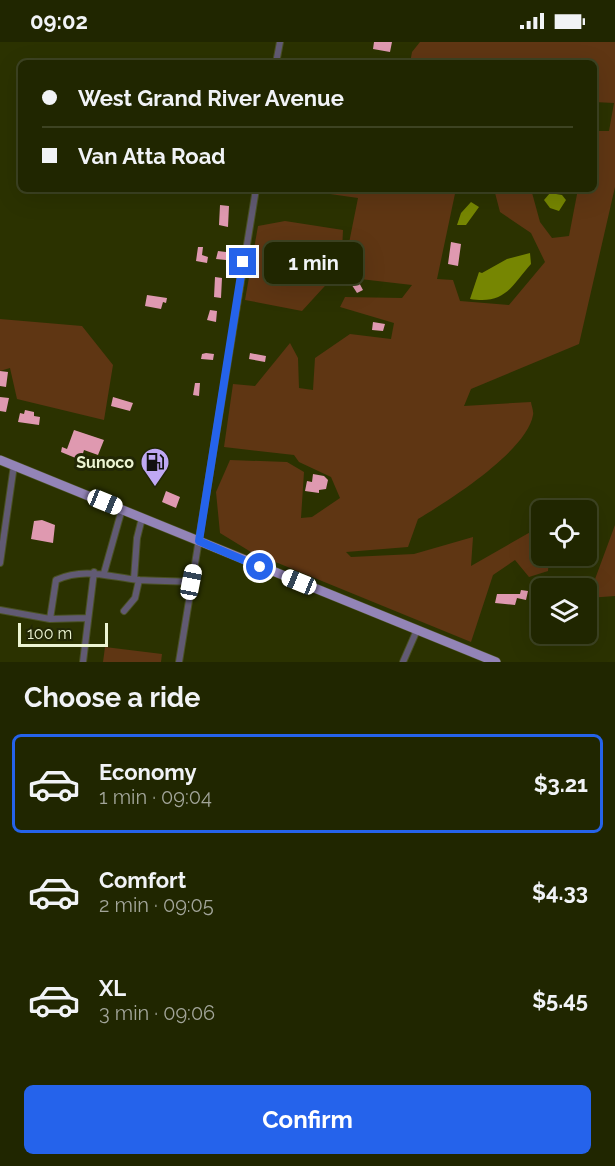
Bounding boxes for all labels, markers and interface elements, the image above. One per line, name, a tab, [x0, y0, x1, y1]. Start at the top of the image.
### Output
text: 09:02	[30, 8, 88, 34]
text: West Grand River Avenue	[78, 85, 344, 111]
text: Van Atta Road	[78, 143, 226, 169]
callout: 1 min	[264, 241, 363, 283]
route end	[229, 248, 256, 275]
text: 1 min	[288, 251, 339, 275]
fuel station icon: Sunoco	[139, 446, 171, 488]
place label: Sunoco	[76, 453, 134, 472]
car	[85, 487, 125, 517]
map controls	[531, 500, 597, 644]
button: locate	[531, 500, 597, 566]
route start	[246, 553, 273, 580]
car	[179, 563, 203, 601]
car	[279, 567, 319, 597]
button: layers	[531, 578, 597, 644]
scale bar	[18, 620, 108, 648]
text: 100 m	[27, 624, 72, 643]
text: Choose a ride	[24, 682, 200, 713]
icon: car	[27, 757, 81, 811]
text: Economy	[99, 759, 197, 785]
text: $3.21	[534, 771, 588, 797]
text: 1 min · 09:04	[99, 785, 212, 809]
icon: car	[27, 865, 81, 919]
text: Comfort	[99, 867, 186, 893]
text: $4.33	[532, 879, 588, 905]
text: 2 min · 09:05	[99, 893, 214, 917]
icon: car	[27, 973, 81, 1027]
text: XL	[99, 975, 126, 1001]
text: $5.45	[532, 987, 588, 1013]
text: 3 min · 09:06	[99, 1001, 215, 1025]
button: Confirm	[24, 1085, 591, 1154]

